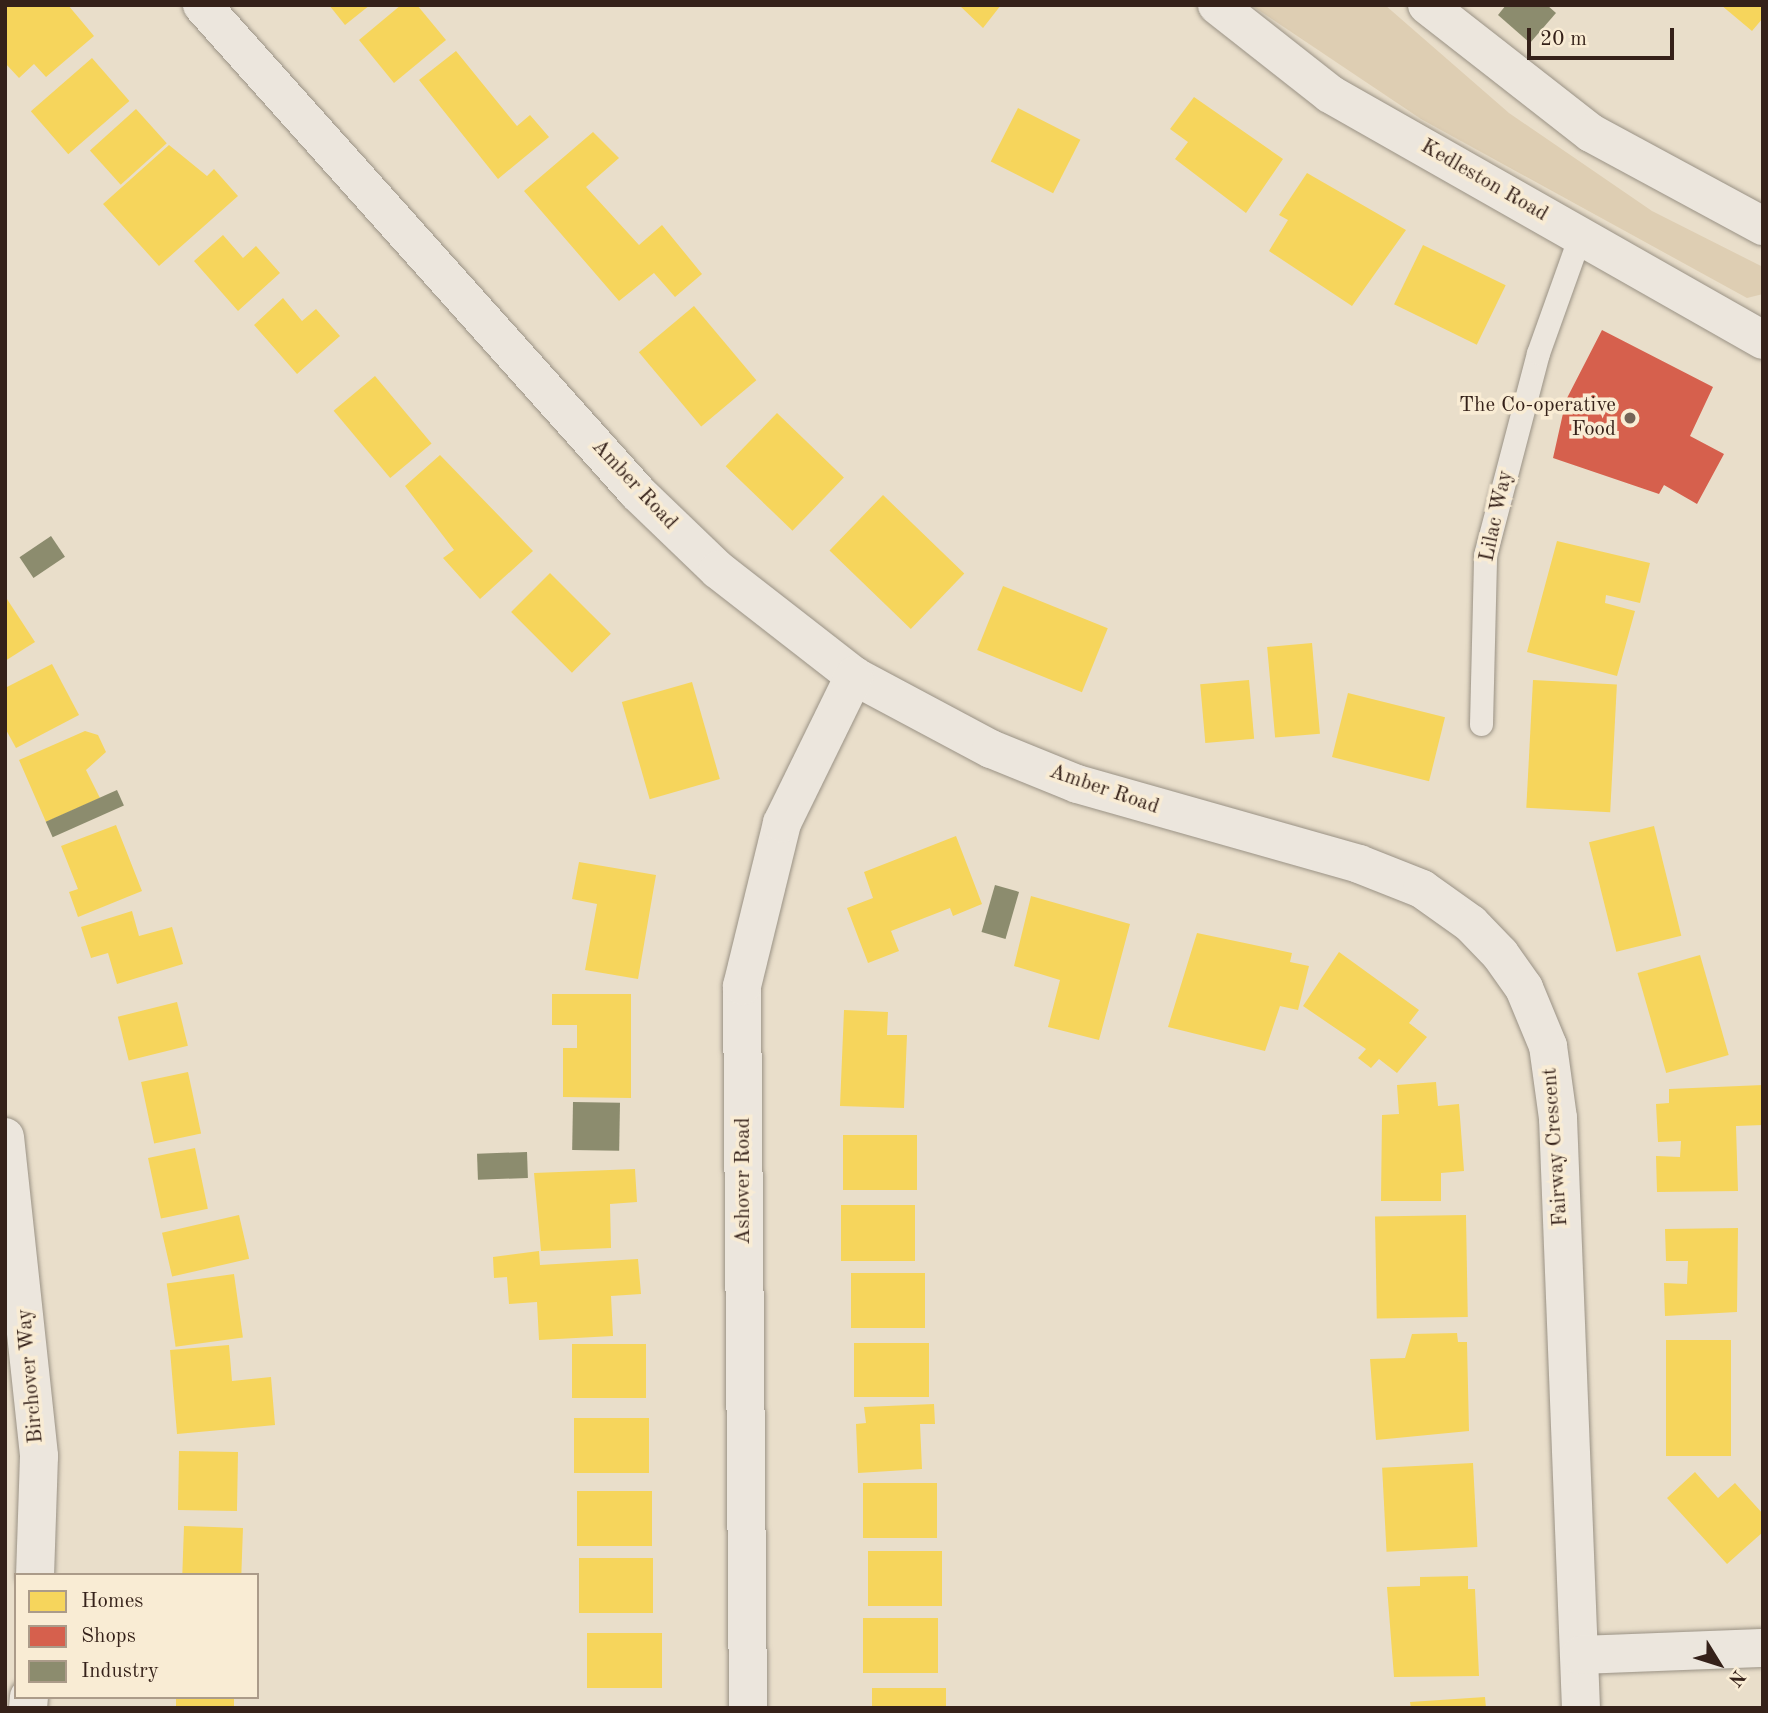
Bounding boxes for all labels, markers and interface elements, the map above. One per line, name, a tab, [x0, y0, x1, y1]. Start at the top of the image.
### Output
scale bar	[1530, 14, 1677, 58]
text: 20 m	[1540, 29, 1587, 50]
street label: Kedleston Road	[1416, 134, 1552, 228]
place label: The Co-operative Food	[1459, 393, 1616, 443]
marker: The Co-operative Food	[1622, 410, 1638, 426]
street label: Amber Road	[586, 435, 682, 535]
street label: Lilac Way	[1475, 468, 1519, 564]
street label: Amber Road	[1046, 759, 1162, 821]
street label: Fairway Crescent	[1538, 1067, 1574, 1227]
street label: Ashover Road	[731, 1117, 757, 1245]
street label: Birchover Way	[13, 1308, 49, 1444]
legend	[14, 1573, 259, 1699]
text: Homes	[81, 1591, 143, 1612]
text: Shops	[81, 1626, 136, 1647]
north arrow	[1684, 1629, 1754, 1699]
text: Industry	[81, 1661, 159, 1682]
text: N	[1724, 1666, 1748, 1689]

